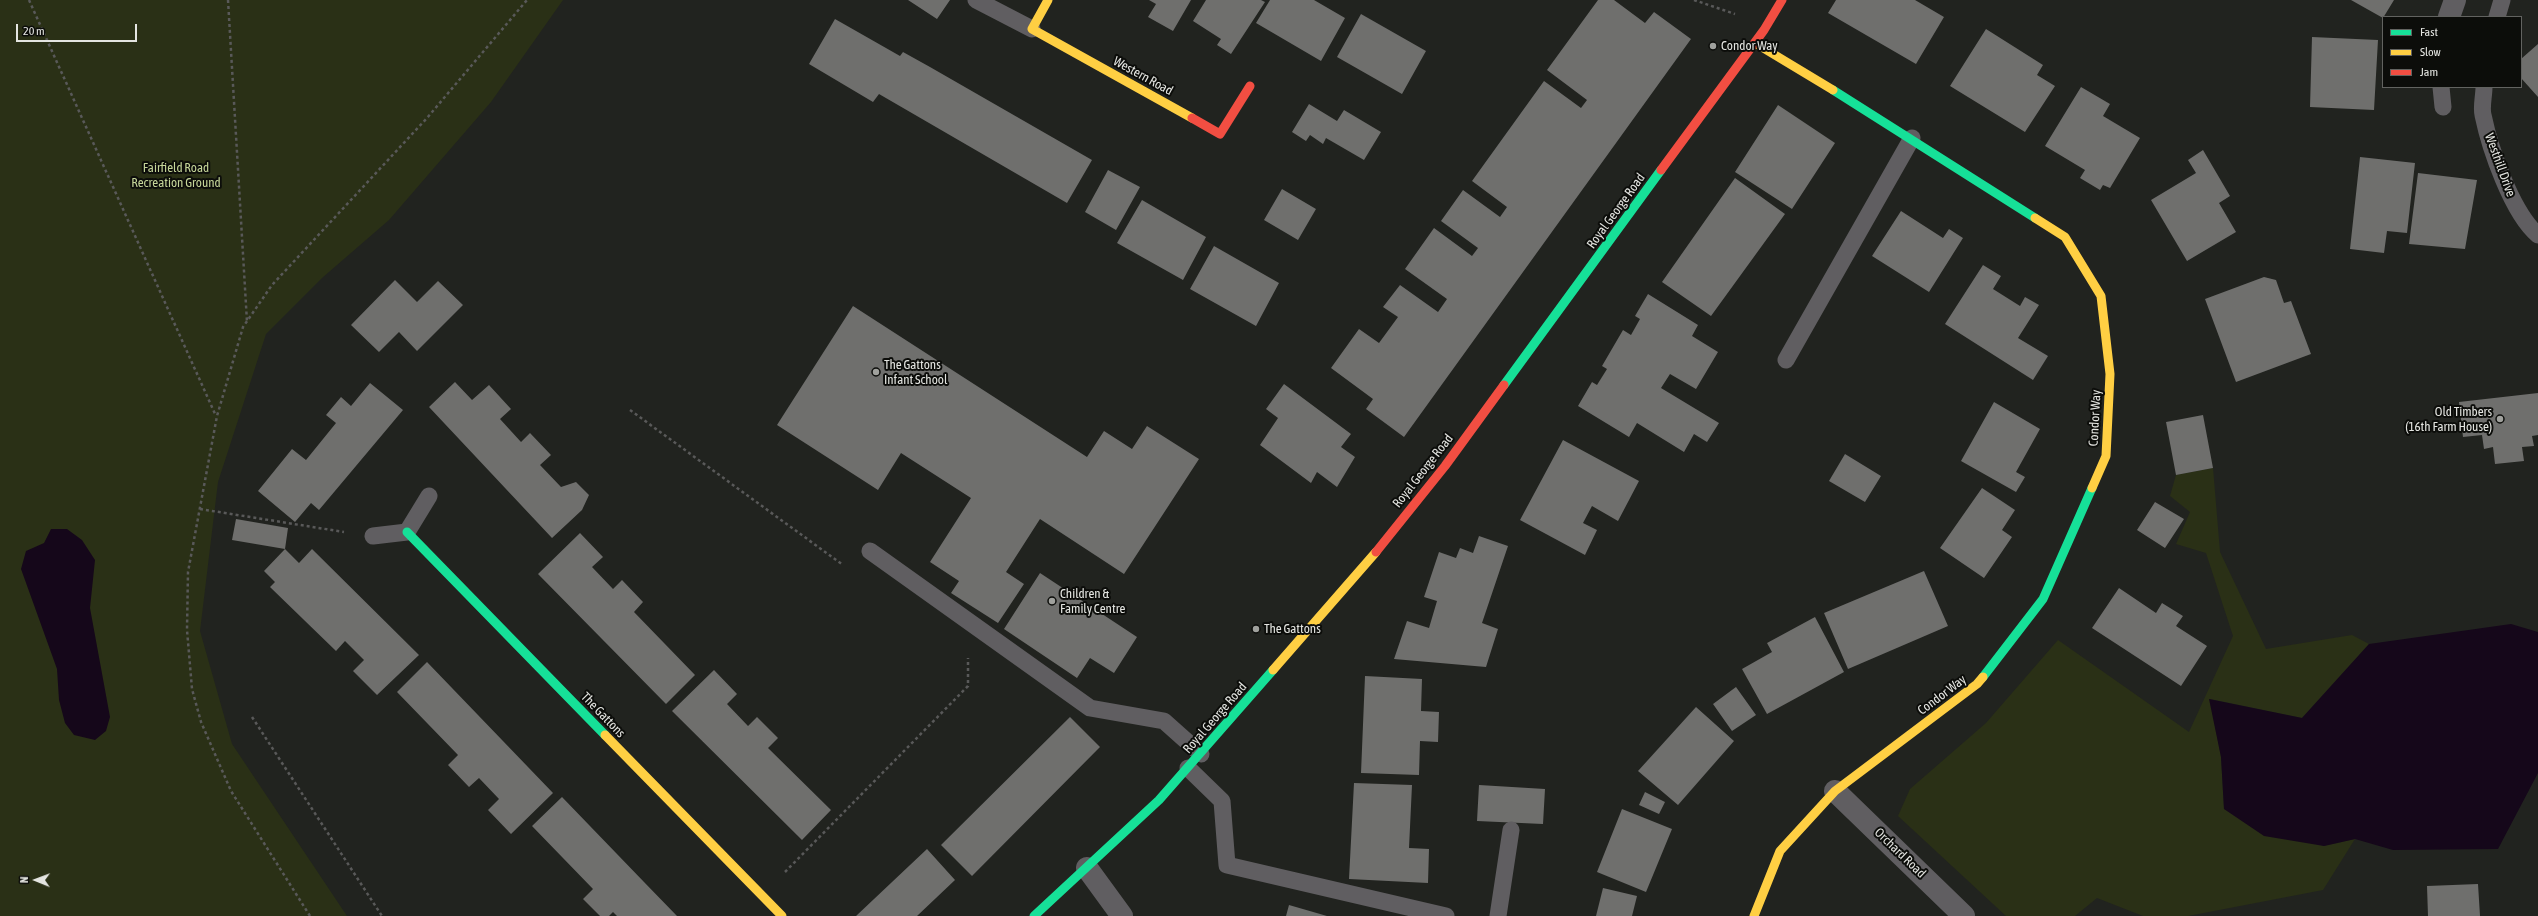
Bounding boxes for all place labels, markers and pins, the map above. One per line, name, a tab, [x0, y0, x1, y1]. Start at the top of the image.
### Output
place label: Condor Way	[1721, 38, 1778, 54]
marker: Condor Way	[1708, 41, 1718, 51]
place label: The Gattons Infant School	[884, 357, 947, 388]
marker: The Gattons Infant School	[871, 367, 881, 377]
place label: Old Timbers (16th Farm House)	[2405, 404, 2492, 435]
marker: Old Timbers (16th Farm House)	[2495, 414, 2505, 424]
place label: Children & Family Centre	[1060, 586, 1125, 617]
marker: Children & Family Centre	[1047, 596, 1057, 606]
place label: The Gattons	[1264, 621, 1321, 637]
marker: The Gattons	[1251, 624, 1261, 634]

